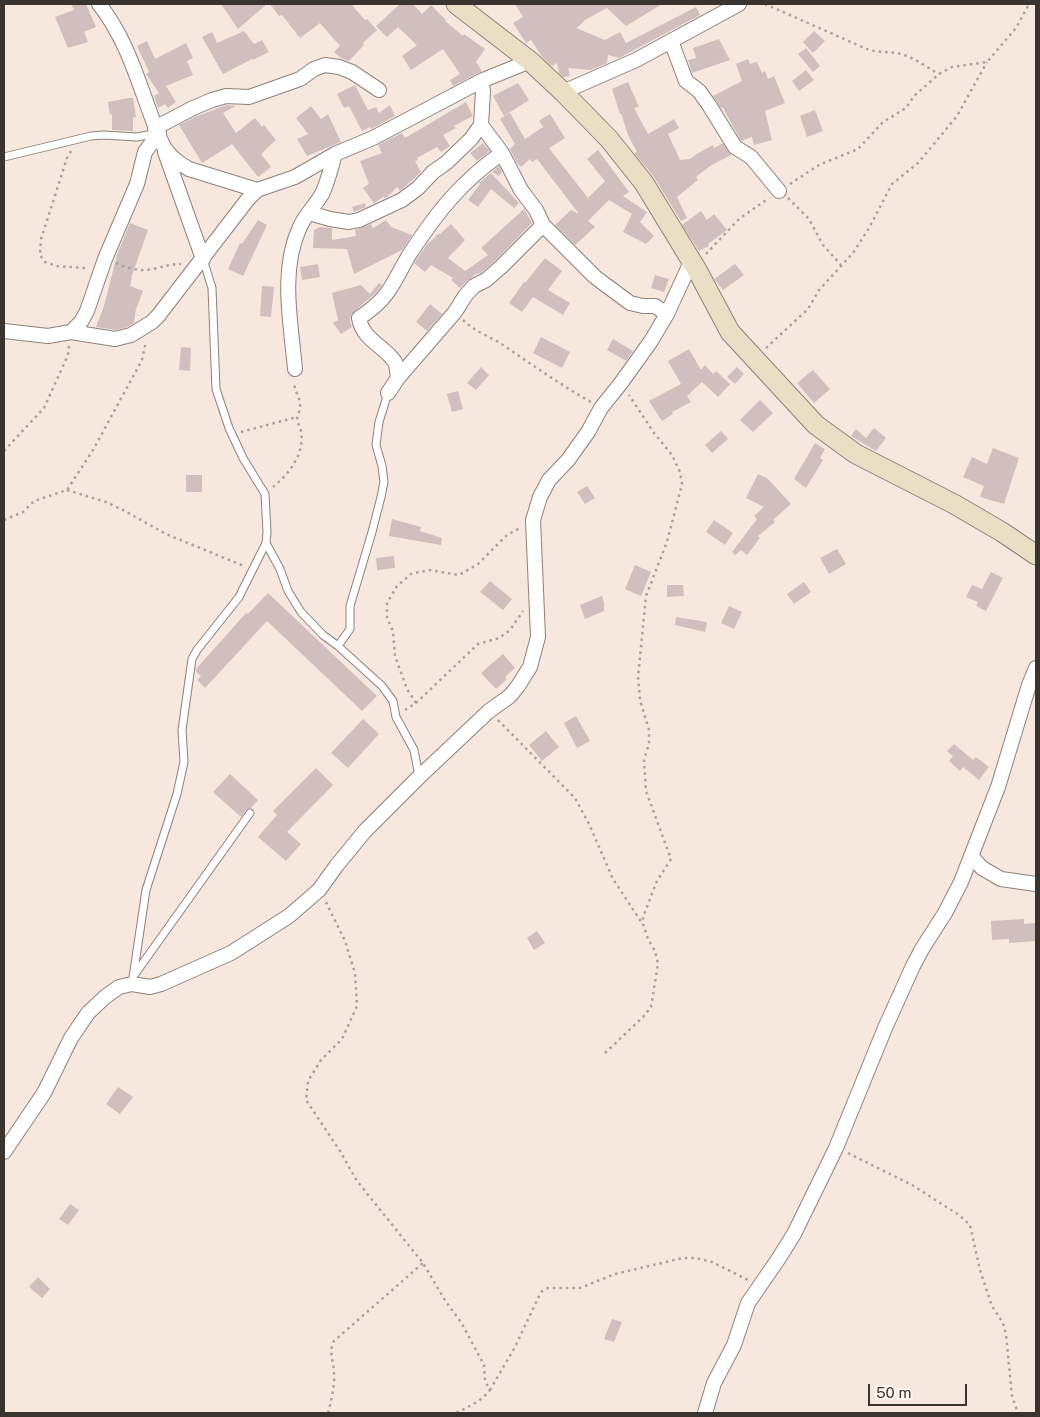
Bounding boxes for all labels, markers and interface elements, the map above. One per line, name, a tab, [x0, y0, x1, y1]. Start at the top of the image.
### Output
scale bar	[870, 1374, 969, 1406]
text: 50 m	[876, 1384, 911, 1401]

